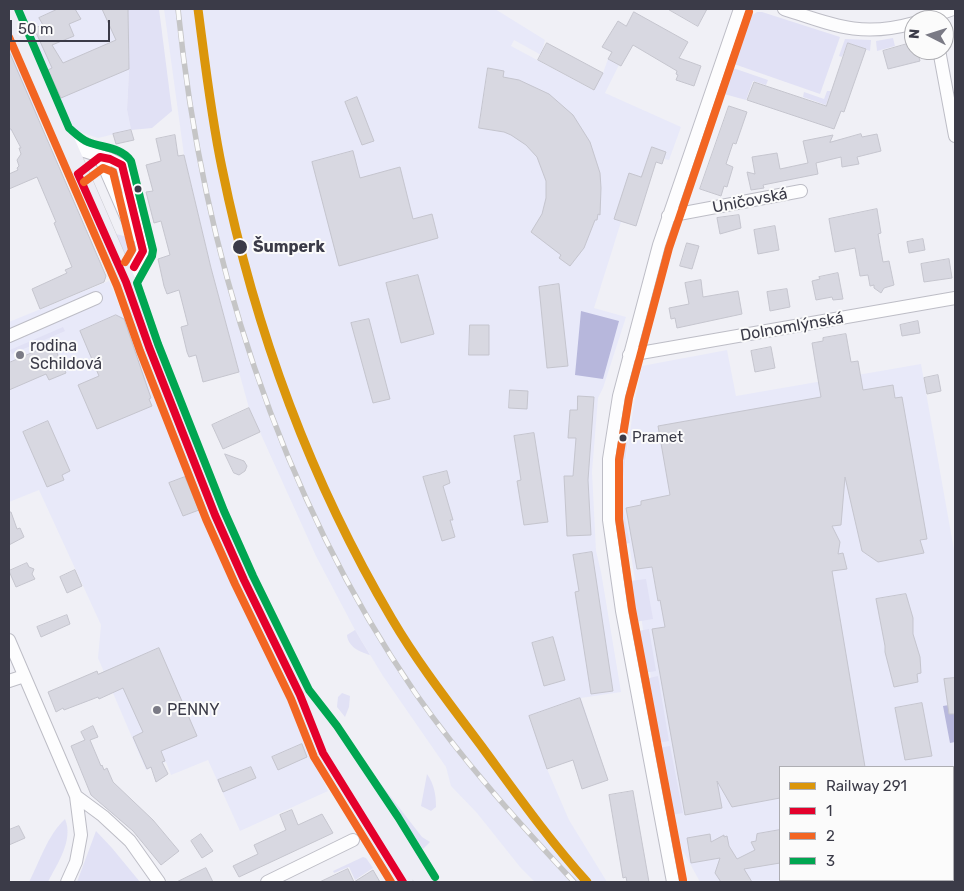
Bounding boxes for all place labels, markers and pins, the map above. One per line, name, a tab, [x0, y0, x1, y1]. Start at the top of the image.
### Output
unlabelled marker	[133, 184, 143, 194]
place label: Šumperk	[253, 237, 325, 257]
marker: Šumperk	[231, 238, 249, 256]
place label: rodina Schildová	[30, 336, 102, 374]
marker: rodina Schildová	[14, 349, 26, 361]
place label: Pramet	[632, 429, 683, 447]
marker: Pramet	[618, 433, 628, 443]
place label: PENNY	[167, 700, 220, 720]
marker: PENNY	[151, 704, 163, 716]

